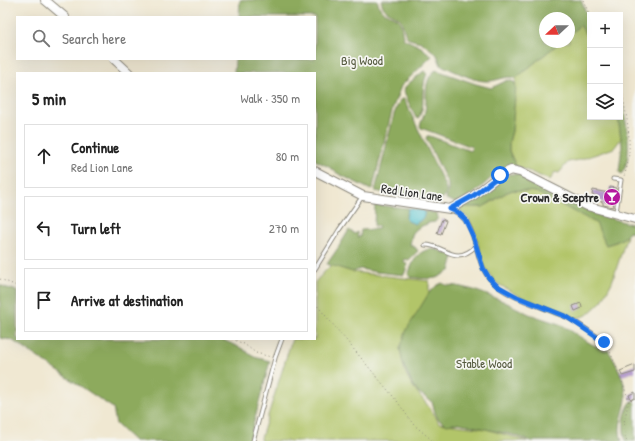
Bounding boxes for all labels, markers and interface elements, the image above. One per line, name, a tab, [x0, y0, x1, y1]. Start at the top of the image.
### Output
north arrow	[539, 12, 575, 48]
map controls	[587, 12, 623, 120]
button: +	[587, 12, 623, 48]
search box	[16, 16, 316, 60]
icon: search	[30, 27, 52, 49]
text: Search here	[62, 28, 126, 49]
button: −	[587, 48, 623, 84]
park label: Big Wood	[341, 51, 383, 69]
button: layers	[587, 84, 623, 120]
text: 5 min	[32, 87, 66, 110]
text: Walk · 350 m	[240, 89, 300, 107]
text: Continue	[71, 137, 119, 158]
icon: ahead	[33, 145, 55, 167]
text: 80 m	[276, 147, 299, 165]
text: Red Lion Lane	[71, 158, 133, 176]
route start	[491, 166, 509, 184]
street label: Red Lion Lane	[380, 179, 444, 205]
bar icon: Crown & Sceptre	[602, 187, 622, 207]
place label: Crown & Sceptre	[520, 188, 600, 207]
icon: left	[33, 217, 55, 239]
text: Turn left	[71, 218, 121, 239]
text: 270 m	[269, 219, 299, 237]
icon: arrive	[33, 289, 55, 311]
text: Arrive at destination	[71, 290, 183, 311]
route end	[595, 333, 613, 351]
park label: Stable Wood	[456, 354, 512, 372]

